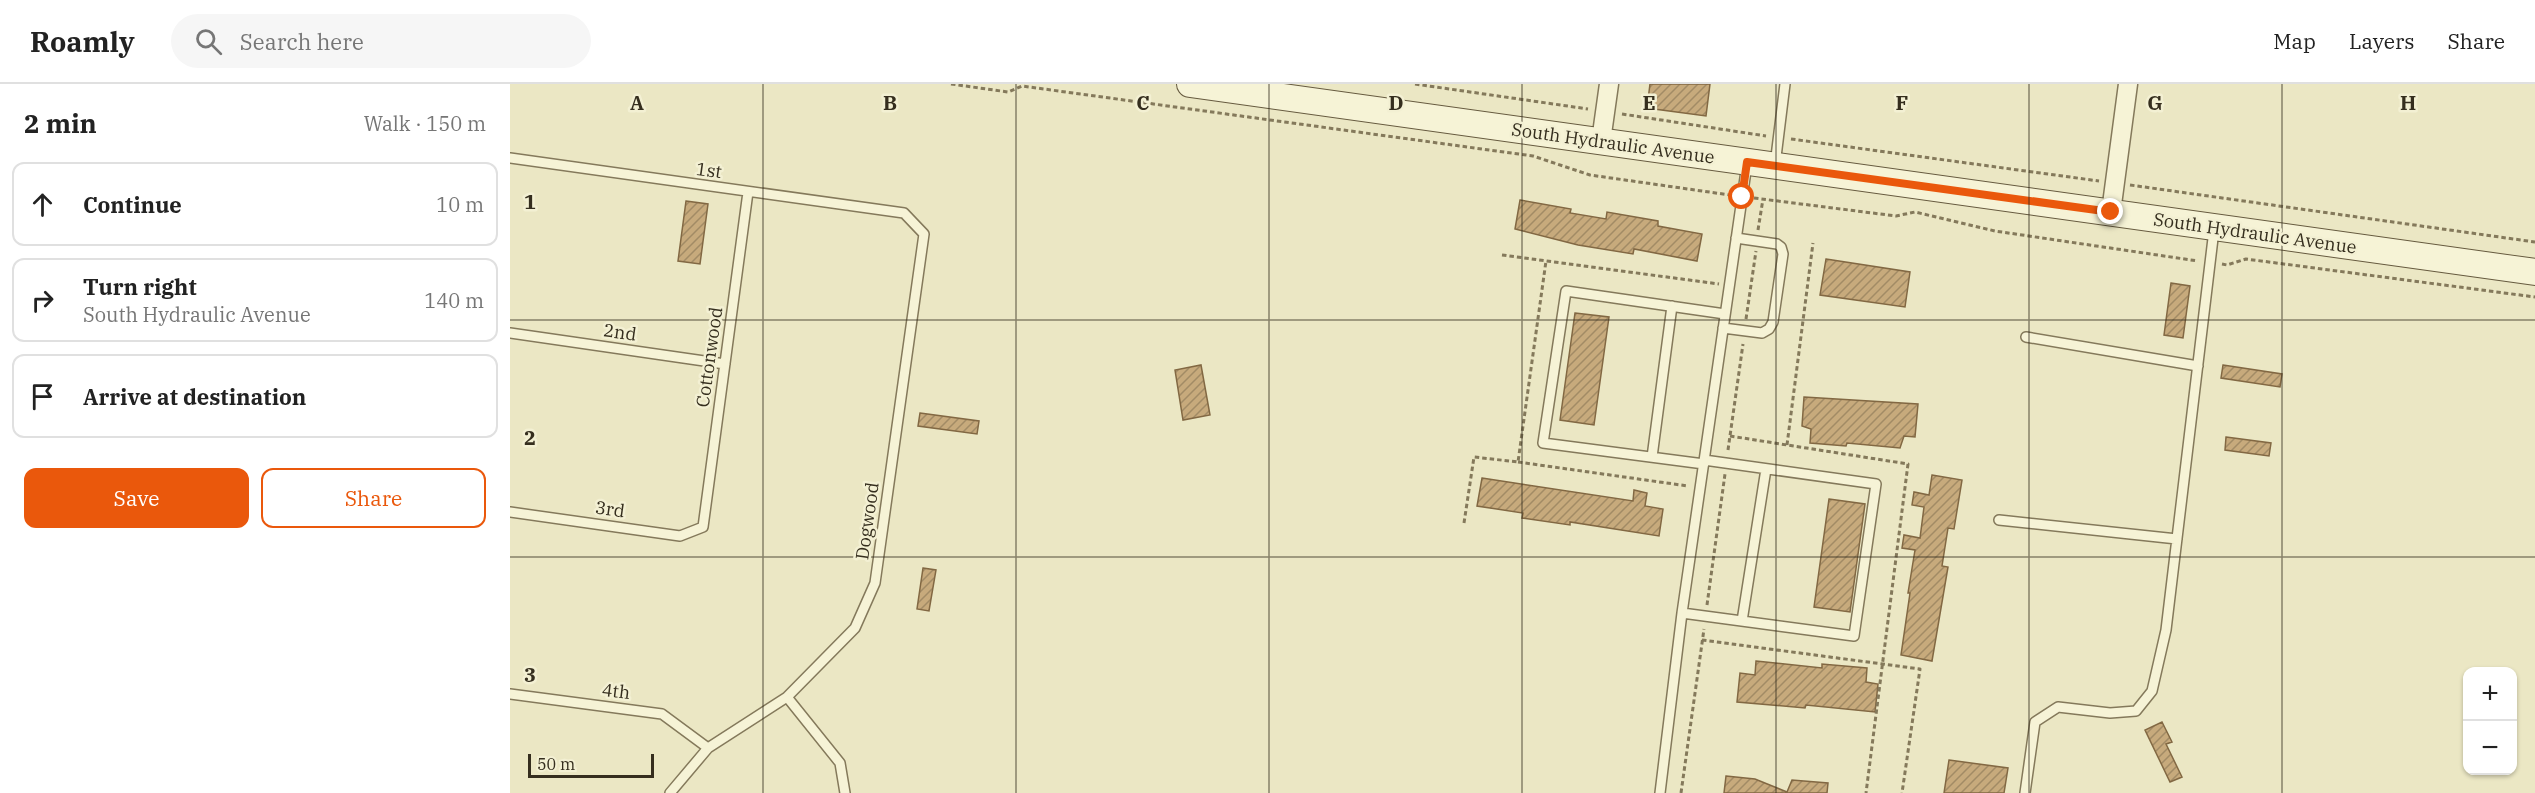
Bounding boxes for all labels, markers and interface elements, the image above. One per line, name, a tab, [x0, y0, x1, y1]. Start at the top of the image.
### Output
search box	[171, 14, 591, 68]
text: Roamly	[30, 23, 135, 60]
icon: search	[192, 25, 225, 58]
text: Search here	[240, 27, 364, 56]
text: Map	[2273, 27, 2316, 55]
text: Layers	[2349, 27, 2415, 55]
text: Share	[2448, 27, 2505, 55]
text: A	[630, 89, 644, 116]
text: B	[883, 89, 897, 116]
text: C	[1136, 89, 1150, 116]
text: D	[1388, 89, 1404, 116]
text: E	[1642, 89, 1656, 116]
text: F	[1896, 89, 1908, 116]
text: G	[2147, 89, 2163, 116]
text: H	[2400, 89, 2416, 116]
text: 2 min	[24, 106, 97, 140]
text: Walk · 150 m	[364, 110, 486, 137]
street label: South Hydraulic Avenue	[1510, 117, 1716, 169]
street label: 1st	[695, 157, 723, 183]
route start	[1728, 183, 1754, 209]
icon: ahead	[26, 188, 59, 221]
text: 1	[524, 188, 536, 215]
text: Continue	[83, 190, 182, 219]
text: 10 m	[436, 191, 484, 218]
route end	[2097, 198, 2123, 224]
street label: South Hydraulic Avenue	[2152, 207, 2358, 259]
text: Turn right	[83, 272, 197, 301]
icon: right	[26, 284, 59, 317]
text: 140 m	[424, 287, 484, 314]
text: South Hydraulic Avenue	[83, 301, 311, 328]
street label: Cottonwood	[691, 305, 727, 409]
street label: 2nd	[602, 318, 638, 346]
icon: arrive	[26, 380, 59, 413]
text: Arrive at destination	[83, 382, 306, 411]
text: 2	[524, 424, 536, 451]
button: Save	[24, 468, 249, 528]
button: Share	[261, 468, 486, 528]
street label: Dogwood	[850, 481, 884, 561]
street label: 3rd	[594, 496, 626, 522]
text: 3	[524, 661, 536, 688]
map controls	[2463, 667, 2517, 775]
button: +	[2463, 667, 2517, 721]
street label: 4th	[601, 678, 631, 704]
button: −	[2463, 721, 2517, 775]
scale bar	[528, 751, 654, 778]
text: 50 m	[537, 754, 575, 774]

